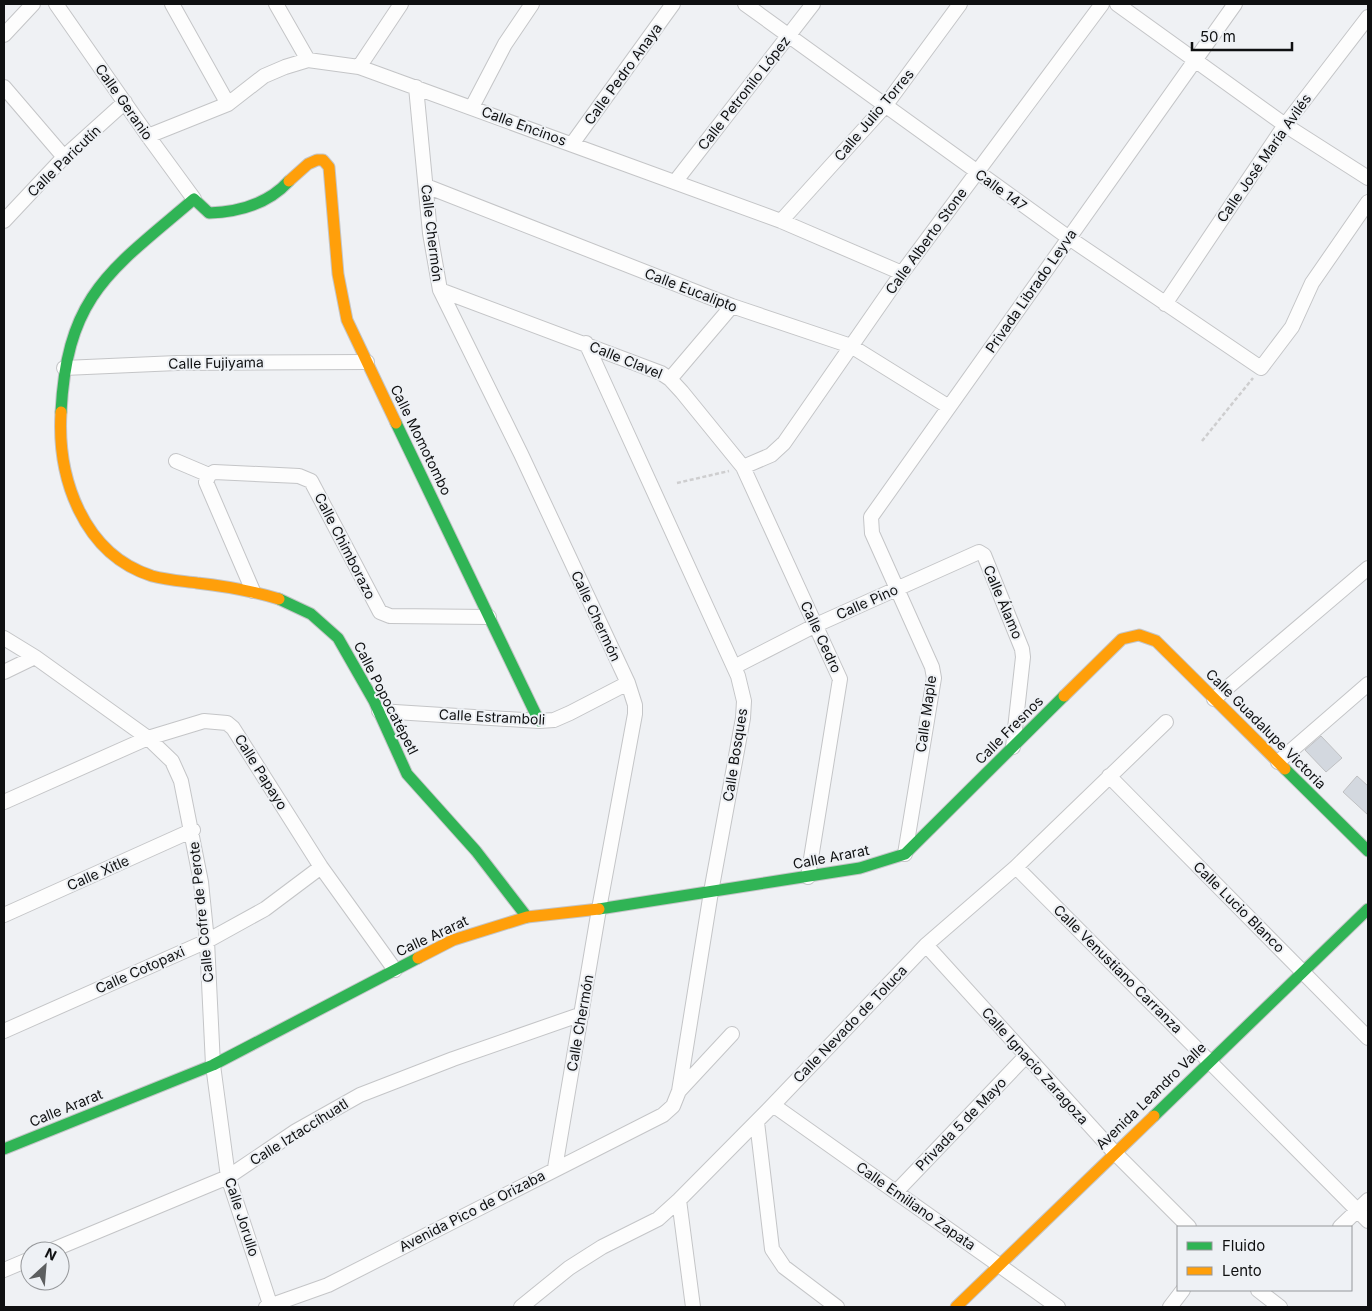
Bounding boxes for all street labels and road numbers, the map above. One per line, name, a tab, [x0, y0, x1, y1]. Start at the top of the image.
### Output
street label: Calle Pedro Anaya	[580, 20, 665, 128]
street label: Calle Petronilo López	[694, 32, 793, 153]
street label: Calle Geranio	[92, 60, 157, 143]
street label: Calle Julio Torres	[830, 65, 917, 164]
street label: Calle José María Avilés	[1213, 90, 1314, 225]
street label: Calle Encinos	[479, 102, 569, 149]
street label: Calle Paricutín	[24, 121, 104, 200]
street label: Calle 147	[972, 165, 1030, 214]
street label: Calle Chermón	[418, 183, 447, 283]
street label: Calle Alberto Stone	[881, 184, 970, 297]
street label: Privada Librado Leyva	[981, 226, 1080, 356]
street label: Calle Eucalipto	[642, 264, 740, 315]
street label: Calle Clavel	[587, 337, 665, 382]
street label: Calle Fujiyama	[168, 353, 264, 372]
street label: Calle Momotombo	[387, 382, 456, 498]
street label: Calle Chimborazo	[311, 490, 380, 602]
street label: Calle Álamo	[980, 562, 1027, 641]
street label: Calle Chermón	[568, 568, 625, 664]
street label: Calle Pino	[833, 580, 900, 623]
street label: Calle Cedro	[797, 598, 846, 675]
street label: Calle Popocatépetl	[351, 638, 422, 757]
street label: Calle Guadalupe Victoria	[1203, 665, 1330, 792]
street label: Calle Maple	[912, 674, 939, 754]
street label: Calle Fresnos	[971, 692, 1046, 767]
street label: Calle Estramboli	[438, 705, 546, 728]
street label: Calle Bosques	[719, 707, 750, 803]
street label: Calle Papayo	[231, 731, 291, 813]
street label: Calle Cofre de Perote	[185, 841, 216, 983]
street label: Calle Ararat	[791, 841, 871, 872]
street label: Calle Xitle	[64, 851, 131, 894]
street label: Calle Lucio Blanco	[1190, 858, 1288, 956]
street label: Calle Venustiano Carranza	[1050, 901, 1186, 1037]
street label: Calle Ararat	[393, 911, 471, 960]
street label: Calle Cotopaxi	[92, 942, 187, 997]
street label: Calle Nevado de Toluca	[789, 961, 910, 1086]
street label: Calle Chermón	[563, 973, 596, 1073]
street label: Calle Ignacio Zaragoza	[978, 1004, 1092, 1128]
street label: Avenida Leandro Valle	[1092, 1039, 1209, 1153]
street label: Privada 5 de Mayo	[912, 1073, 1010, 1174]
street label: Calle Ararat	[27, 1085, 105, 1130]
street label: Calle Iztaccíhuatl	[246, 1094, 351, 1169]
street label: Calle Emiliano Zapata	[853, 1158, 979, 1253]
street label: Avenida Pico de Orizaba	[396, 1166, 548, 1255]
street label: Calle Jorullo	[222, 1175, 263, 1259]

